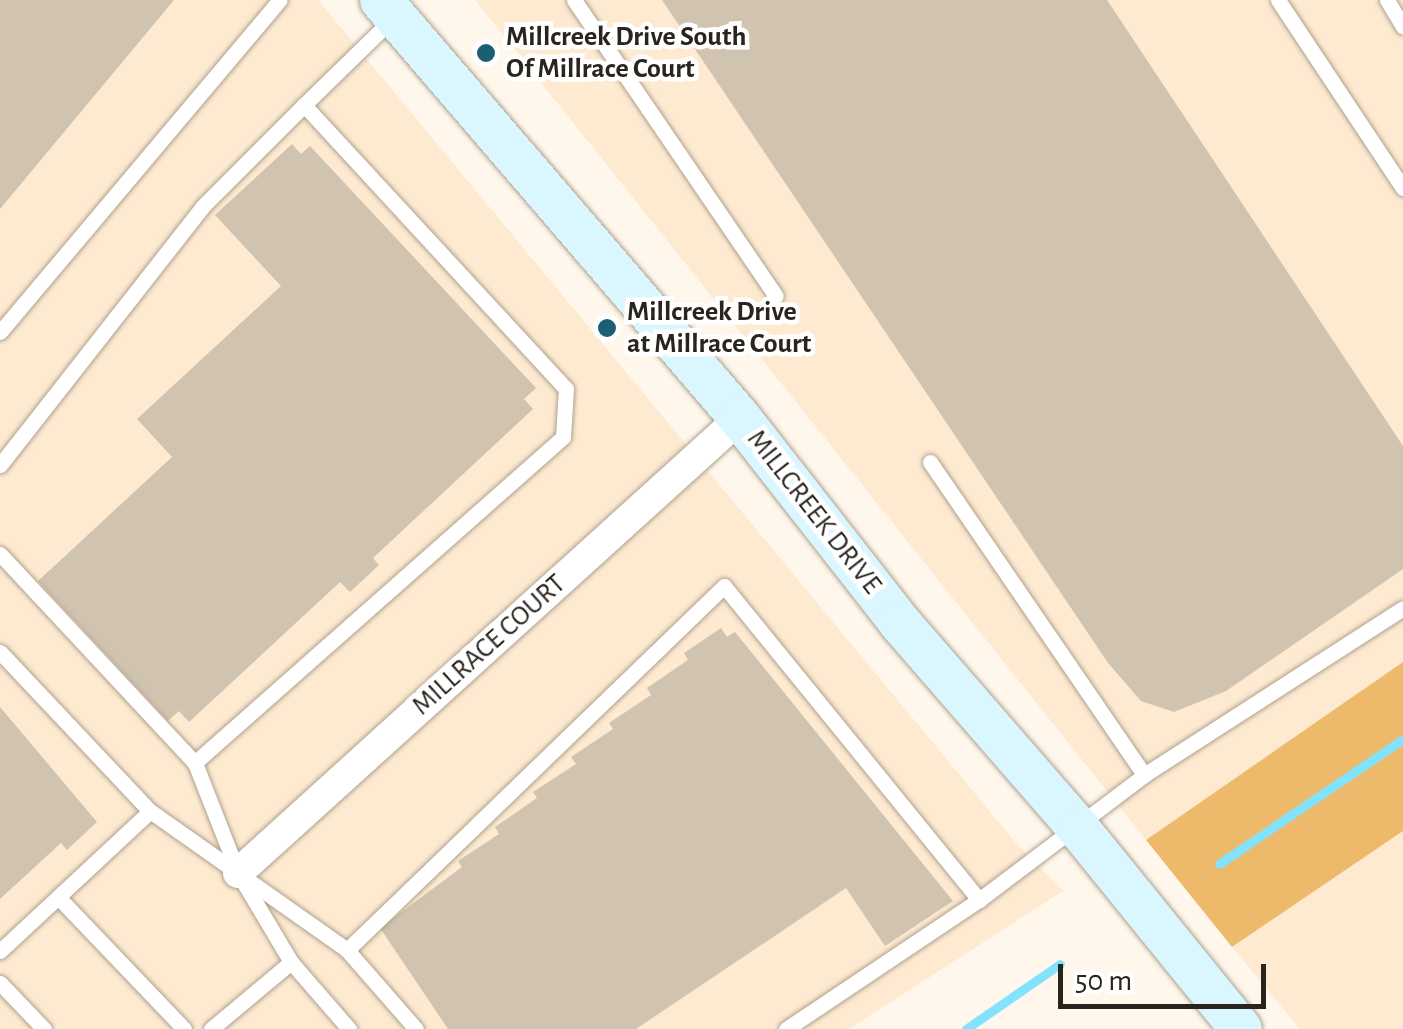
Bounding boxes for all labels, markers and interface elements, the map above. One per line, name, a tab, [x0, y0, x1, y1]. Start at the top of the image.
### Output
place label: Millcreek Drive South Of Millrace Court	[506, 20, 746, 86]
marker: Millcreek Drive South Of Millrace Court	[475, 42, 497, 64]
place label: Millcreek Drive at Millrace Court	[627, 295, 811, 361]
marker: Millcreek Drive at Millrace Court	[596, 317, 618, 339]
street label: MILLCREEK DRIVE	[740, 423, 888, 601]
street label: MILLRACE COURT	[405, 567, 573, 723]
scale bar	[1063, 944, 1270, 1006]
text: 50 m	[1075, 966, 1132, 996]

